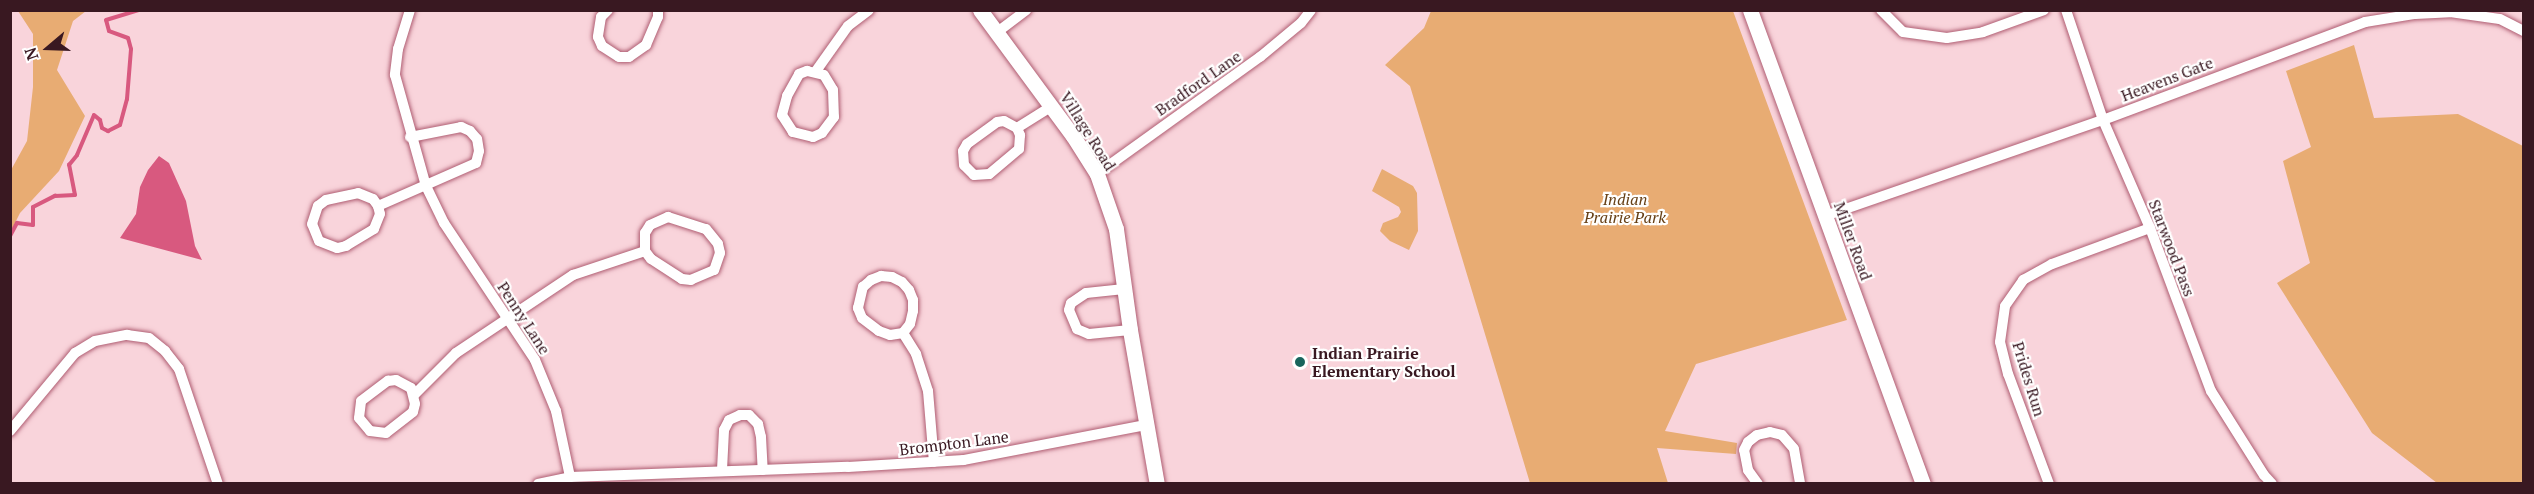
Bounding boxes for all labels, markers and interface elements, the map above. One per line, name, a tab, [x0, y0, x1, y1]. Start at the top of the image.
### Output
north arrow	[18, 18, 78, 78]
text: N	[19, 45, 43, 63]
street label: Bradford Lane	[1151, 46, 1245, 120]
street label: Heavens Gate	[2118, 53, 2216, 105]
street label: Village Road	[1056, 88, 1120, 174]
park label: Indian Prairie Park	[1584, 189, 1666, 227]
street label: Starwood Pass	[2145, 197, 2199, 299]
street label: Miller Road	[1830, 199, 1876, 283]
street label: Penny Lane	[493, 278, 555, 358]
street label: Prides Run	[2009, 339, 2049, 419]
place label: Indian Prairie Elementary School	[1312, 343, 1456, 381]
marker: Indian Prairie Elementary School	[1293, 355, 1307, 369]
street label: Brompton Lane	[898, 427, 1010, 459]

